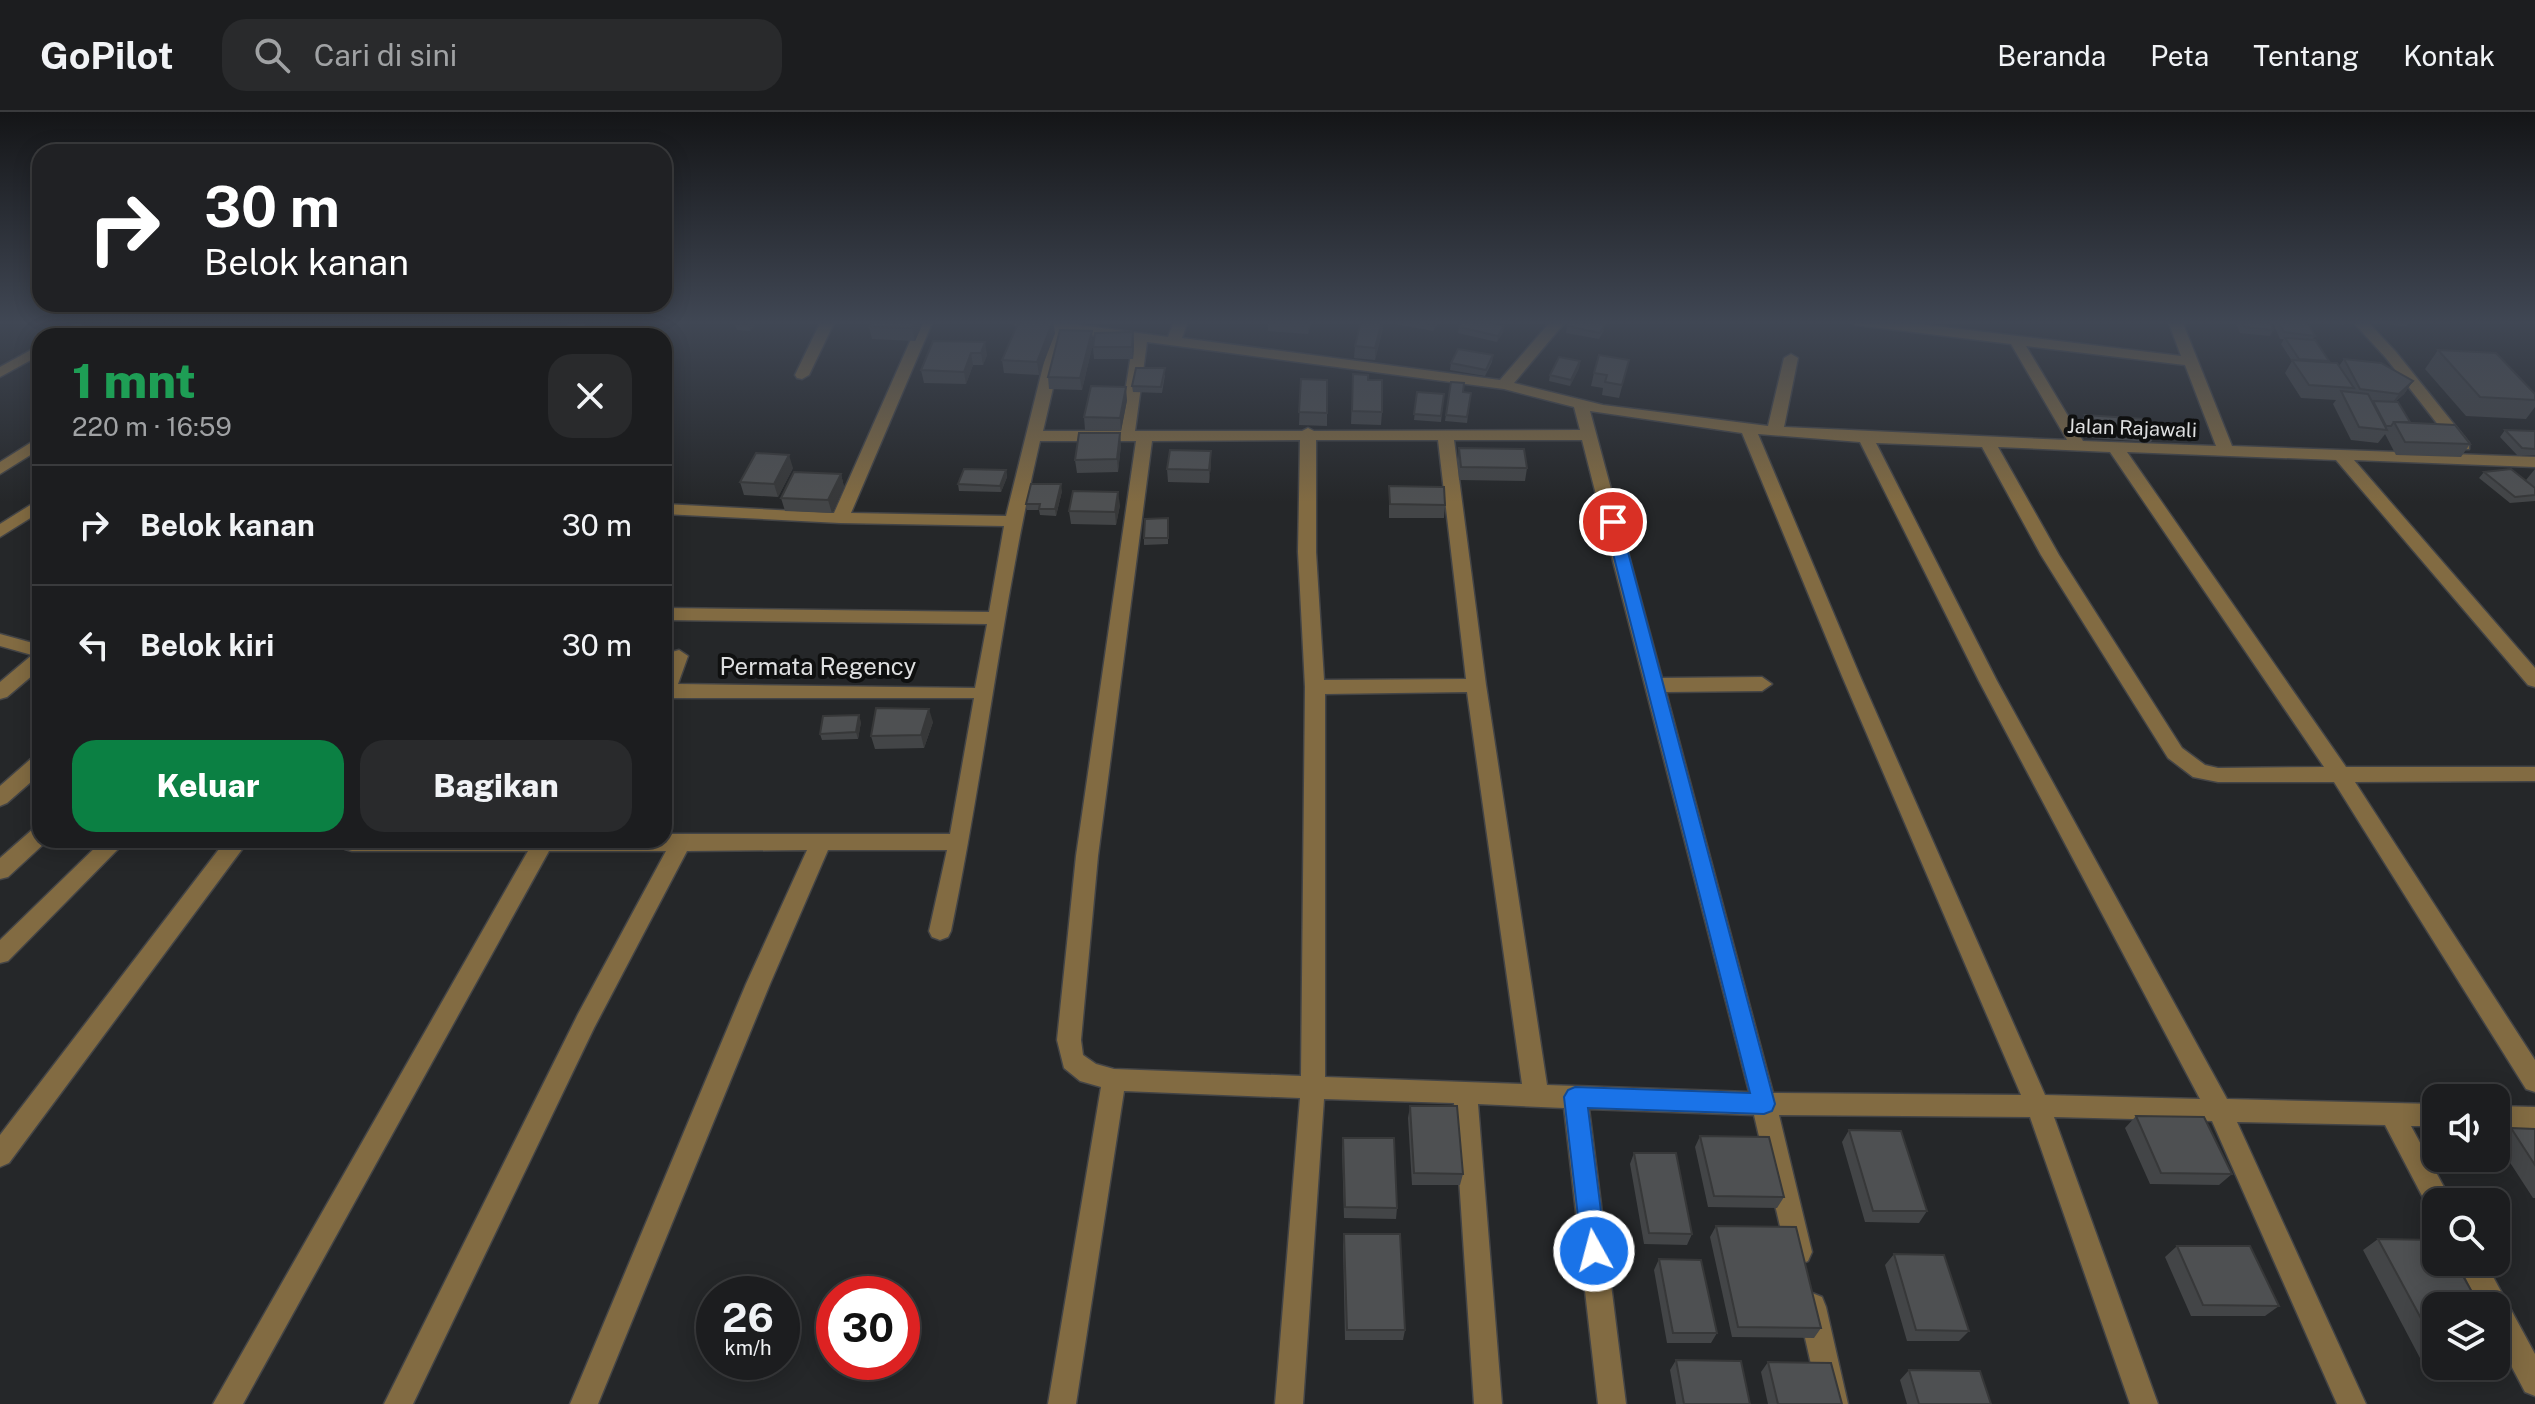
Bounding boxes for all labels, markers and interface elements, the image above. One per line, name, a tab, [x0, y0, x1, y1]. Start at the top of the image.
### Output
search box	[222, 19, 782, 91]
text: GoPilot	[40, 33, 174, 78]
icon: search	[250, 33, 294, 77]
text: Cari di sini	[314, 37, 457, 73]
text: Beranda	[1997, 39, 2106, 72]
text: Peta	[2150, 39, 2209, 72]
text: Tentang	[2253, 39, 2359, 72]
text: Kontak	[2403, 39, 2495, 72]
text: 30 m	[204, 174, 340, 240]
icon: right	[72, 176, 176, 280]
text: Belok kanan	[204, 241, 409, 283]
text: 1 mnt	[72, 352, 196, 409]
button: close	[548, 354, 632, 438]
text: 220 m · 16:59	[72, 411, 232, 442]
street label: Jalan Rajawali	[2067, 414, 2197, 442]
pin	[1579, 488, 1647, 556]
icon: arrive	[1591, 500, 1635, 544]
icon: right	[72, 503, 116, 547]
text: Belok kanan	[140, 507, 315, 543]
text: 30 m	[562, 507, 632, 543]
icon: left	[72, 623, 116, 667]
text: Belok kiri	[140, 627, 274, 663]
text: 30 m	[562, 627, 632, 663]
street label: Permata Regency	[720, 652, 917, 680]
button: Keluar	[72, 740, 344, 832]
button: Bagikan	[360, 740, 632, 832]
map controls	[2422, 1084, 2510, 1380]
button: sound	[2422, 1084, 2510, 1172]
button: search	[2422, 1188, 2510, 1276]
position arrow	[1552, 1209, 1636, 1293]
speed limit sign: 30	[816, 1276, 920, 1380]
button: layers	[2422, 1292, 2510, 1380]
text: 26	[722, 1294, 774, 1341]
text: km/h	[724, 1336, 772, 1360]

